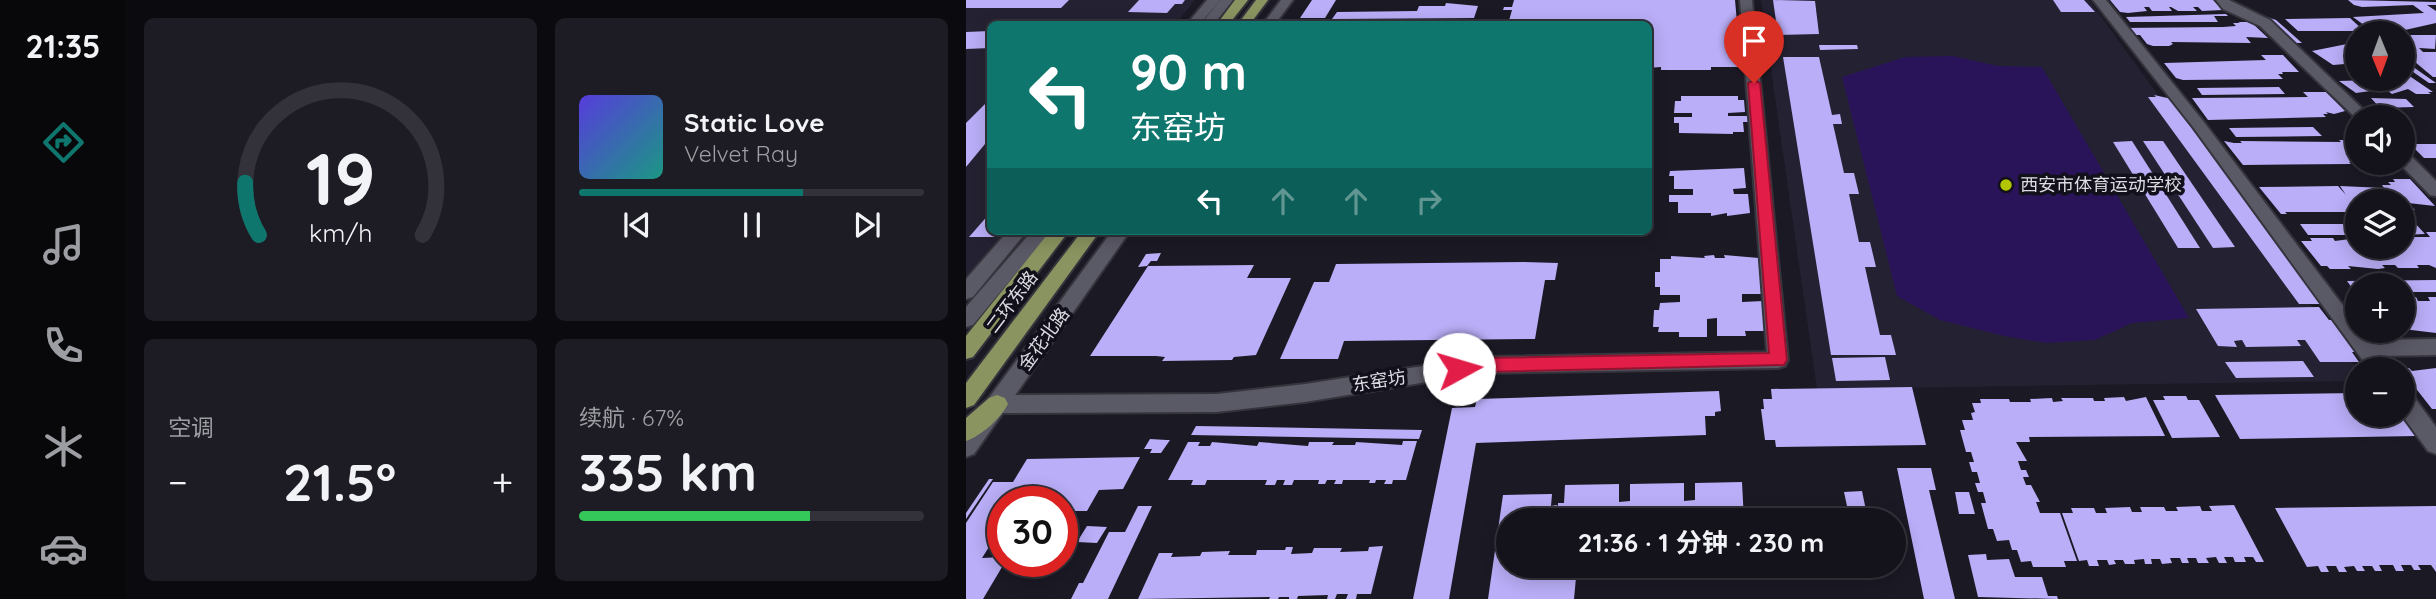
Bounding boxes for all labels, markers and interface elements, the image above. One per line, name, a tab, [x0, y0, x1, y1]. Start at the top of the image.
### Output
pin	[1724, 11, 1784, 83]
north arrow	[2345, 21, 2415, 91]
map controls	[2345, 21, 2415, 427]
icon: arrive	[1735, 22, 1773, 60]
text: 21:35	[25, 26, 101, 66]
text: 90 m	[1130, 41, 1247, 102]
icon: left	[1015, 49, 1106, 140]
button: sound	[2345, 105, 2415, 175]
text: Static Love	[684, 106, 825, 139]
text: 东窑坊	[1130, 107, 1226, 147]
icon: directions	[39, 118, 88, 167]
text: 19	[306, 133, 375, 224]
text: Velvet Ray	[684, 139, 798, 168]
place label: 西安市体育运动学校	[2020, 173, 2182, 196]
marker: 西安市体育运动学校	[1998, 177, 2014, 193]
icon: left	[1191, 182, 1229, 220]
icon: ahead	[1264, 182, 1302, 220]
icon: ahead	[1337, 182, 1375, 220]
icon: right	[1410, 182, 1448, 220]
button: layers	[2345, 189, 2415, 259]
icon: previous	[618, 206, 656, 244]
icon: pause	[733, 206, 771, 244]
icon: next	[848, 206, 886, 244]
text: km/h	[309, 217, 372, 248]
icon: music	[39, 220, 88, 269]
street label: 二环东路	[981, 266, 1042, 337]
button: +	[2345, 273, 2415, 343]
street label: 金花北路	[1013, 303, 1074, 375]
icon: phone	[39, 321, 88, 370]
position arrow	[1422, 332, 1496, 406]
button: −	[2345, 357, 2415, 427]
street label: 东窑坊	[1350, 365, 1407, 396]
text: 续航 · 67%	[579, 403, 684, 432]
text: 空调	[168, 413, 214, 442]
icon: climate	[39, 422, 88, 471]
text: 335 km	[579, 439, 757, 504]
text: 21.5°	[283, 449, 396, 514]
text: −	[168, 458, 188, 506]
text: +	[492, 458, 513, 506]
speed limit sign: 30	[987, 486, 1078, 577]
icon: car	[39, 524, 88, 573]
text: 21:36 · 1 分钟 · 230 m	[1578, 526, 1824, 559]

